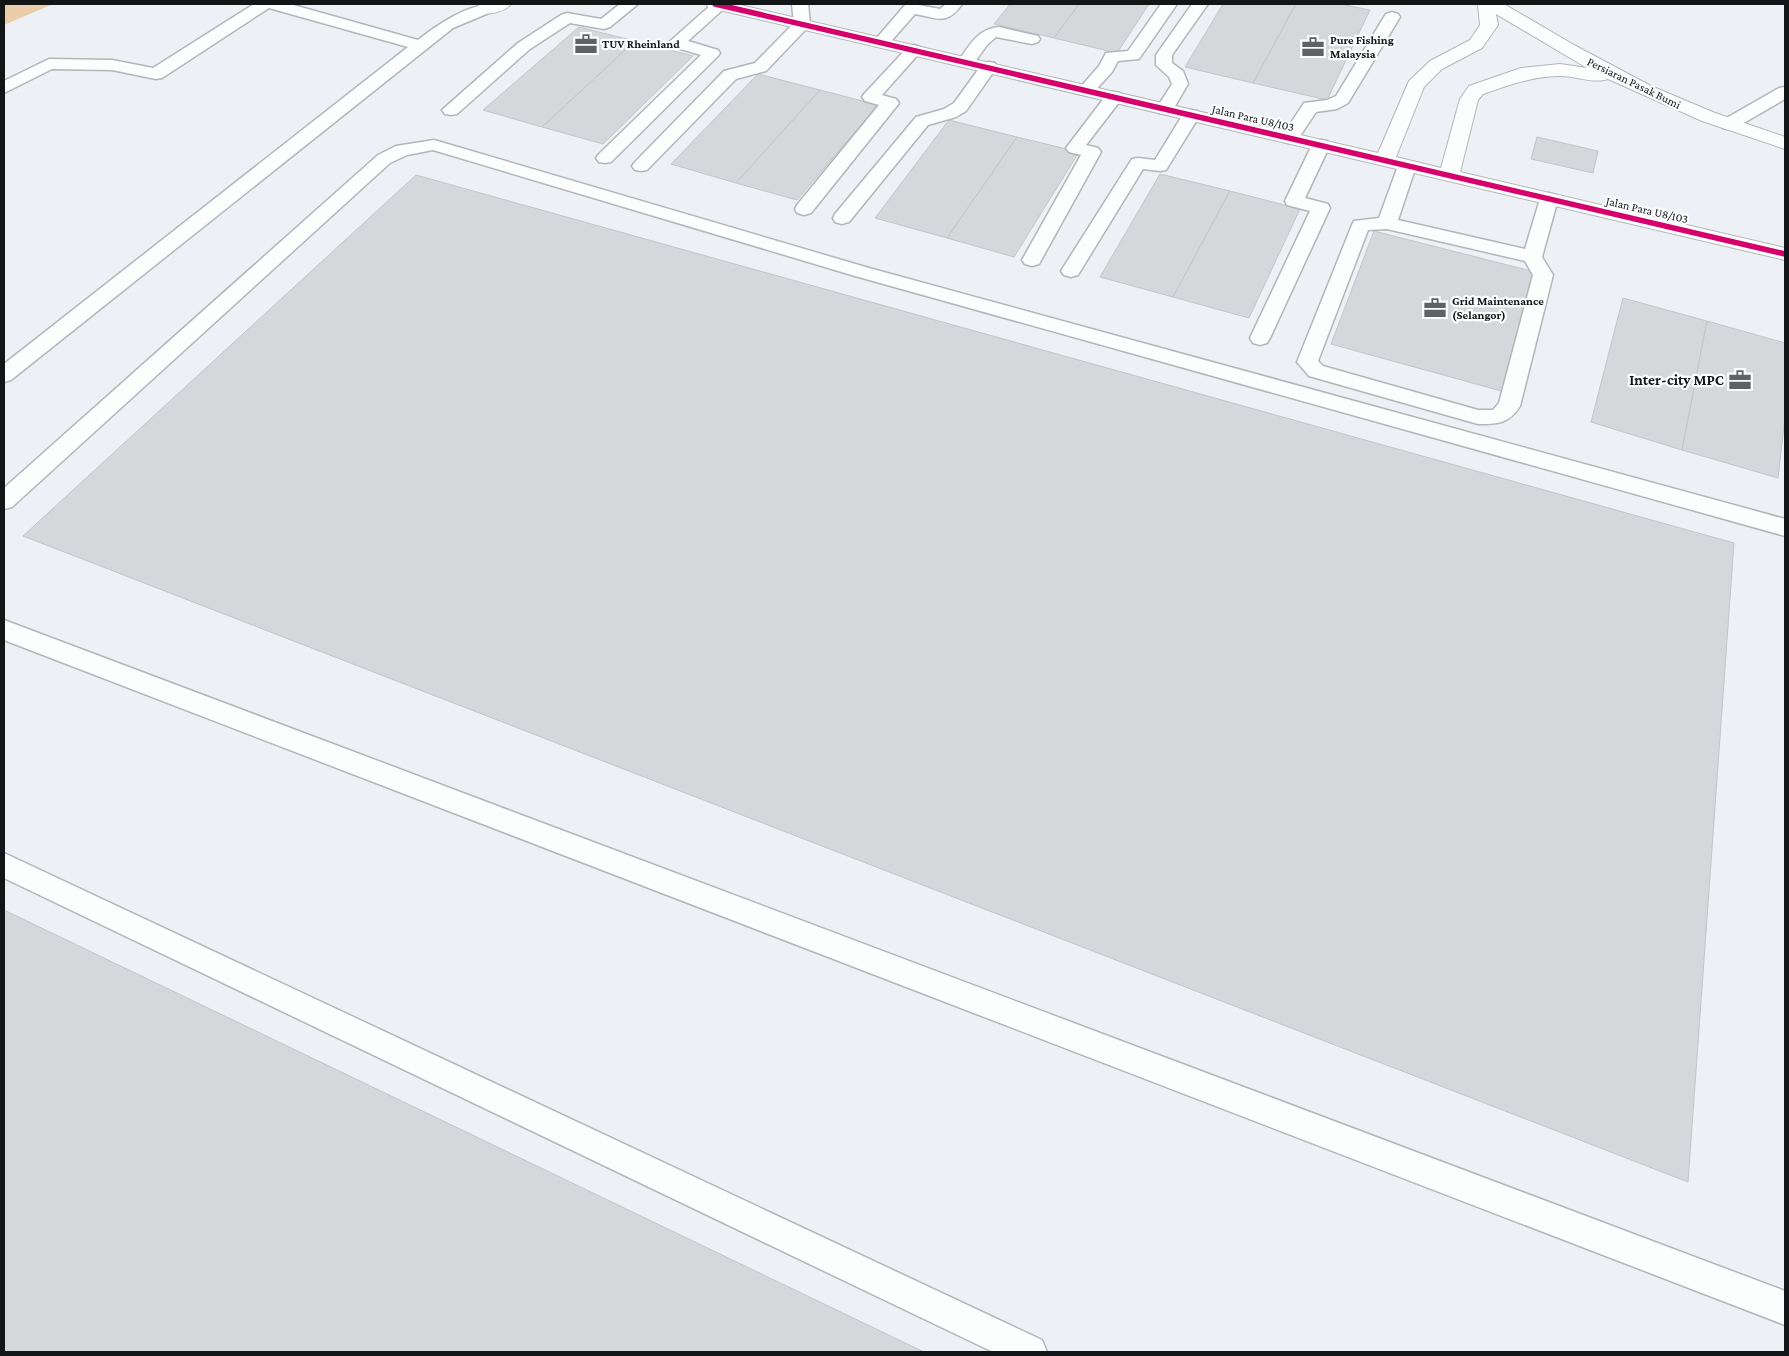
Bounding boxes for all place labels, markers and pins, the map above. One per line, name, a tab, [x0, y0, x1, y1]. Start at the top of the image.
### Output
office icon: TUV Rheinland	[573, 31, 599, 57]
place label: Pure Fishing Malaysia	[1330, 33, 1394, 61]
office icon: Pure Fishing Malaysia	[1300, 34, 1326, 60]
place label: TUV Rheinland	[602, 37, 680, 51]
place label: Grid Maintenance (Selangor)	[1452, 294, 1544, 322]
office icon: Grid Maintenance (Selangor)	[1422, 295, 1448, 321]
office icon: Inter-city MPC	[1727, 367, 1753, 393]
place label: Inter-city MPC	[1629, 372, 1724, 388]

